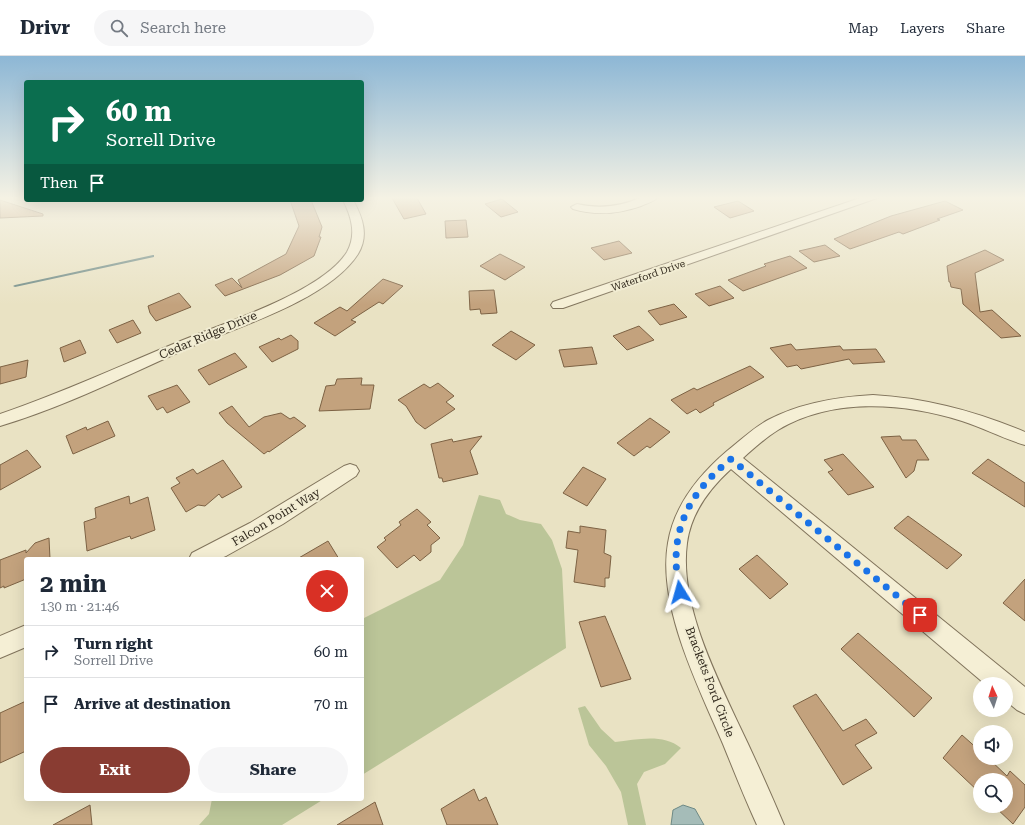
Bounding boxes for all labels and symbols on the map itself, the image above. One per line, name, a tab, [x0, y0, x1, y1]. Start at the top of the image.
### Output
street label: Waterford Drive	[610, 258, 687, 293]
street label: Cedar Ridge Drive	[157, 308, 259, 362]
street label: Falcon Point Way	[229, 485, 323, 549]
position arrow	[659, 571, 701, 613]
pin	[903, 598, 937, 632]
street label: Brackets Ford Circle	[683, 625, 738, 739]
north arrow	[973, 677, 1013, 717]

